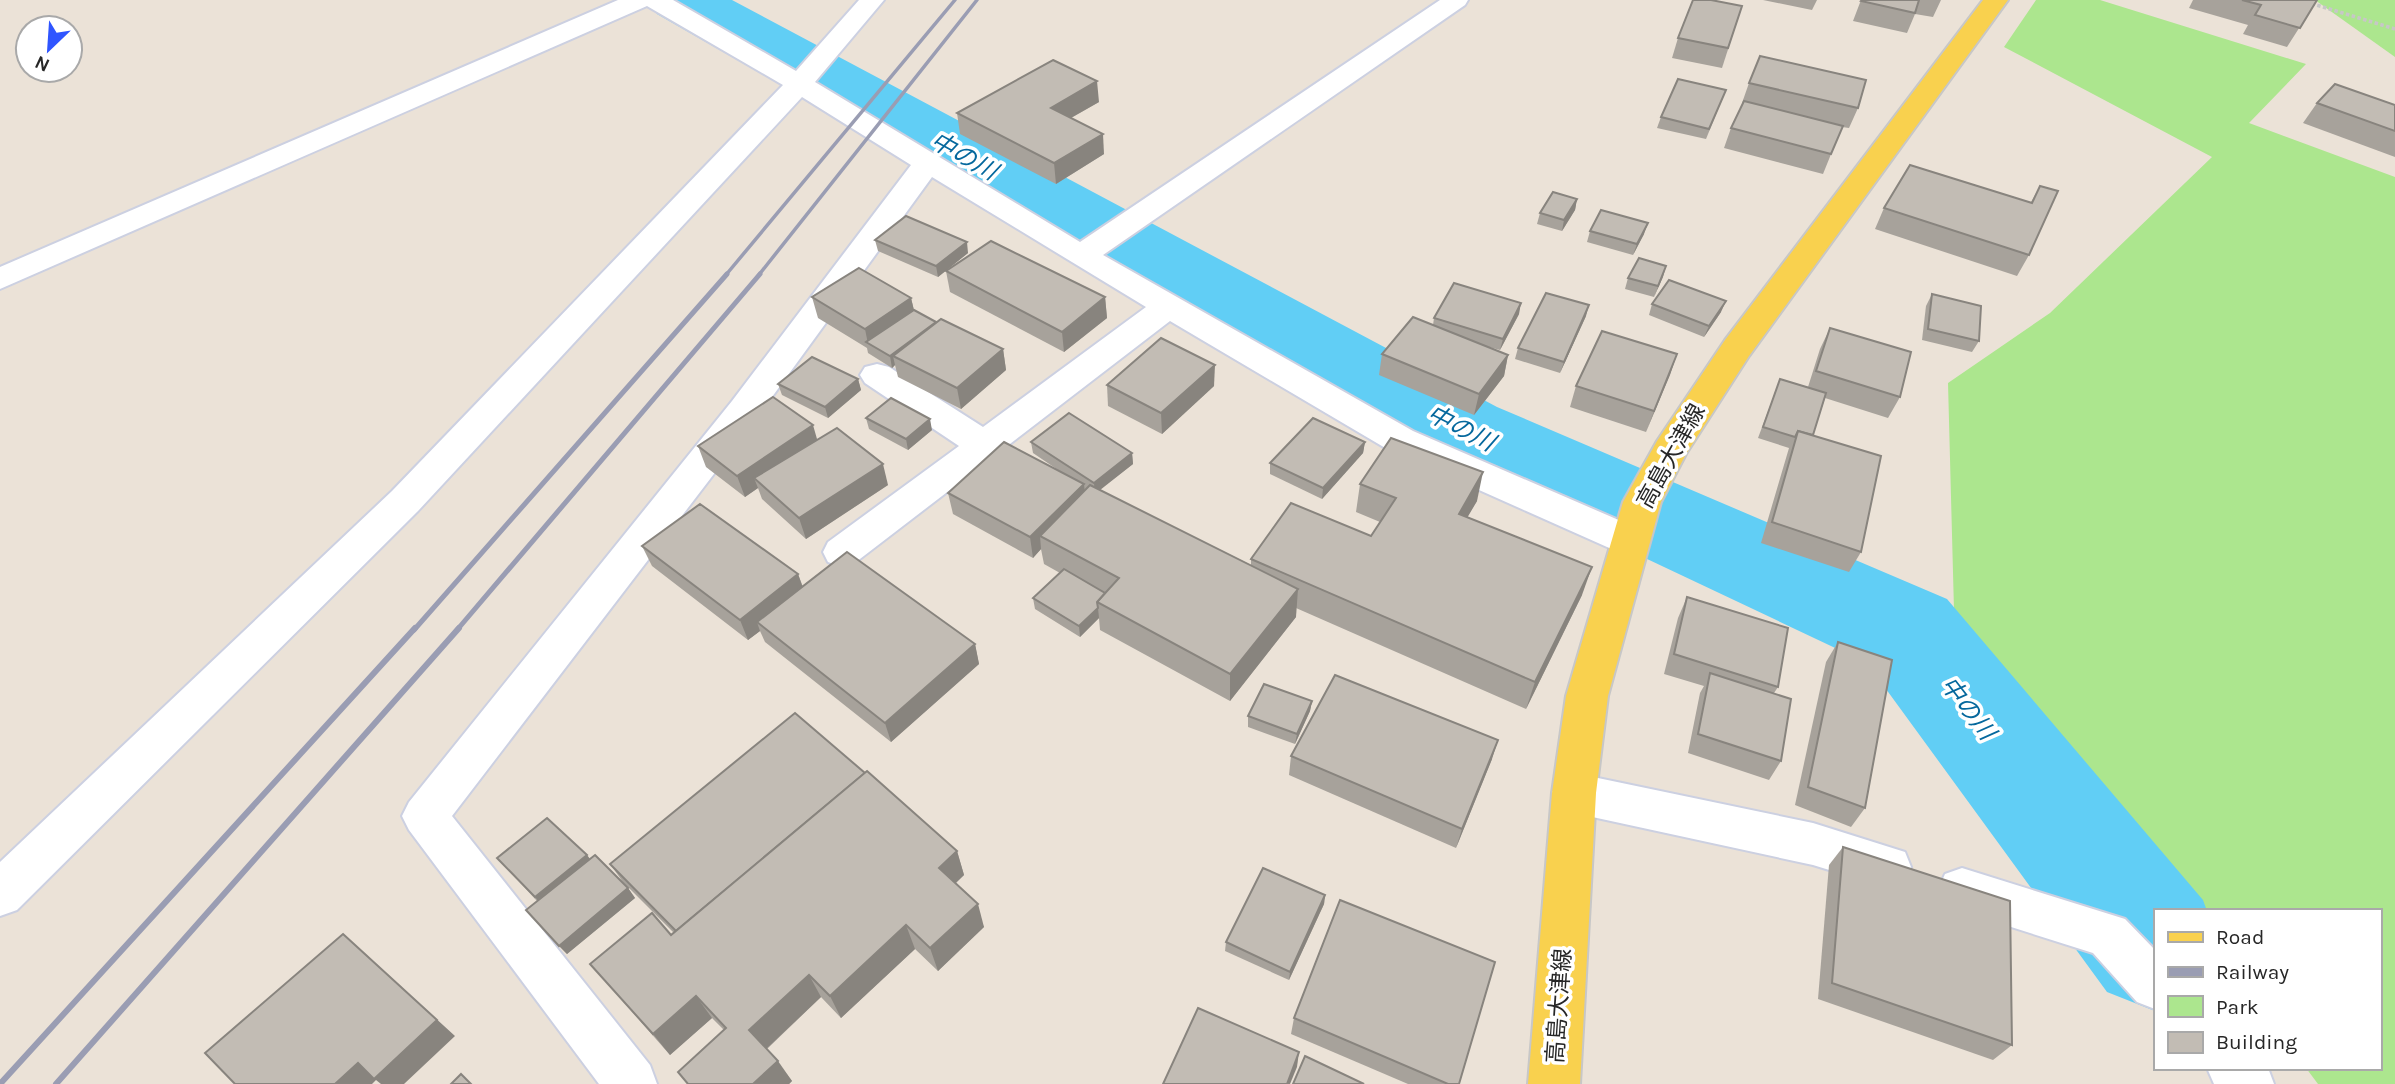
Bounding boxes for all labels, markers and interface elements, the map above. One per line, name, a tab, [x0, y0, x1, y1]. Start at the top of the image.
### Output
north arrow	[14, 14, 84, 84]
text: N	[31, 51, 53, 76]
water label: 中の川	[926, 126, 1005, 187]
water label: 中の川	[1423, 399, 1502, 458]
street label: 高島大津線	[1631, 399, 1711, 513]
water label: 中の川	[1935, 671, 2003, 747]
legend	[2154, 909, 2381, 1070]
text: Road	[2216, 925, 2264, 949]
street label: 高島大津線	[1542, 948, 1576, 1064]
text: Railway	[2216, 960, 2289, 984]
text: Park	[2216, 995, 2259, 1019]
text: Building	[2216, 1030, 2297, 1054]

